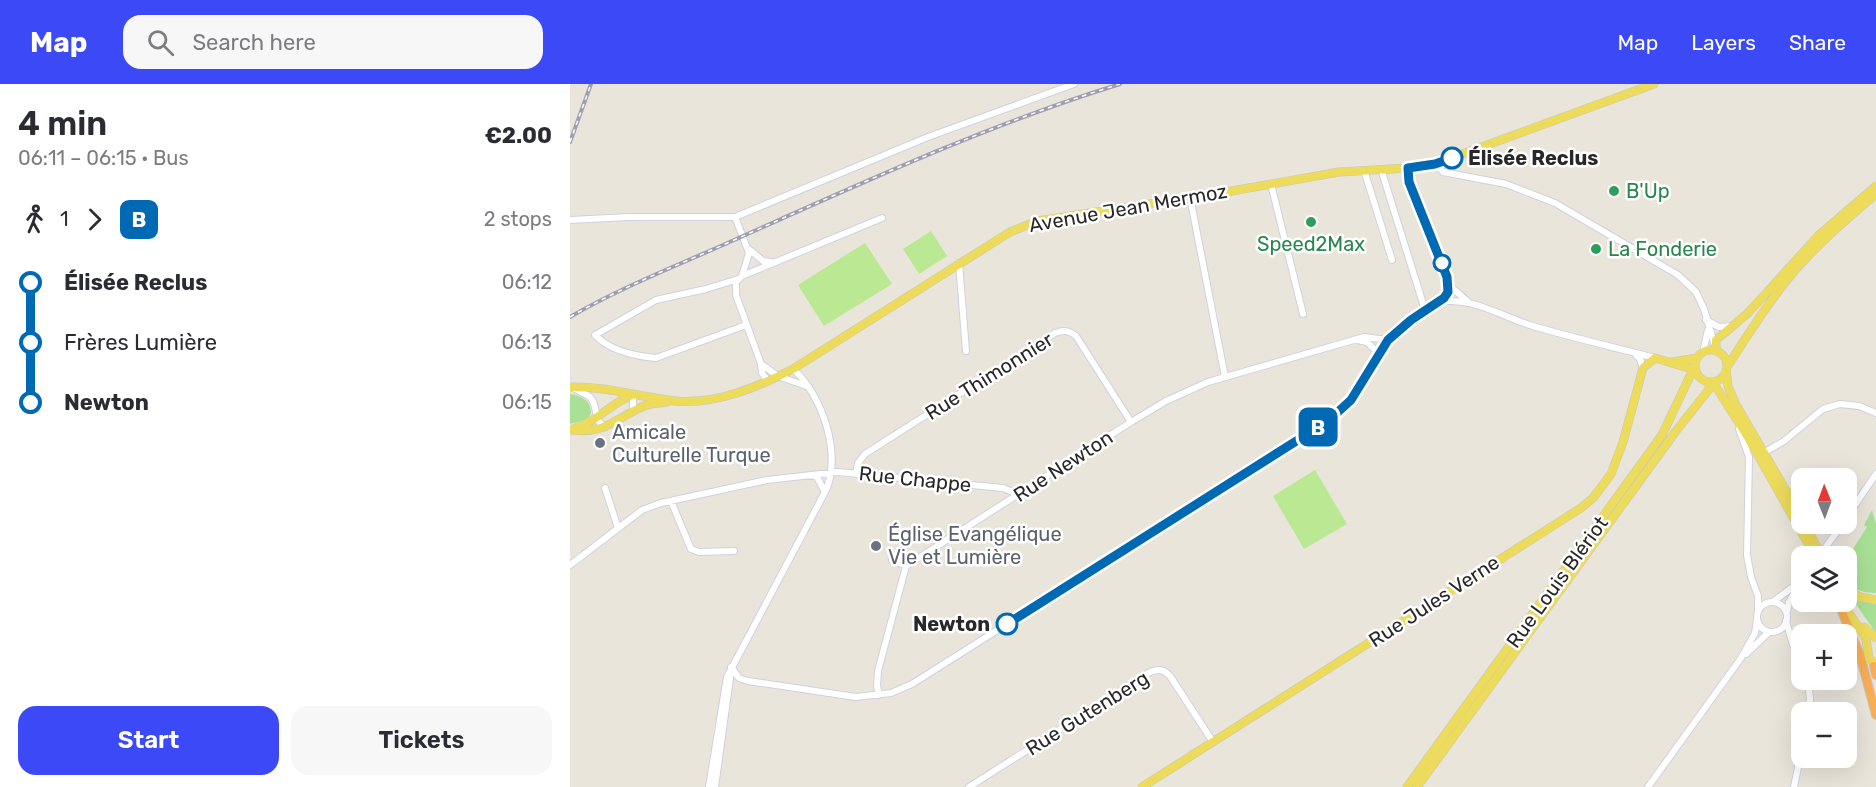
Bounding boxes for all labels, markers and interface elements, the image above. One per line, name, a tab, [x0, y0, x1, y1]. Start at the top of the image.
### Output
search box	[123, 15, 543, 69]
text: Map	[30, 26, 87, 59]
icon: search	[144, 26, 177, 59]
text: Search here	[192, 29, 316, 56]
text: Map	[1617, 30, 1658, 55]
text: Layers	[1691, 30, 1756, 55]
text: Share	[1789, 30, 1846, 55]
text: 4 min	[18, 104, 107, 143]
text: €2.00	[484, 122, 552, 149]
text: 06:11 – 06:15 · Bus	[18, 146, 189, 170]
place label: Élisée Reclus	[1468, 146, 1598, 170]
marker: Élisée Reclus	[1441, 147, 1463, 169]
street label: Avenue Jean Mermoz	[1027, 179, 1229, 237]
place label: B'Up	[1626, 179, 1670, 203]
marker: B'Up	[1607, 184, 1621, 198]
icon: walk	[18, 203, 51, 236]
icon: forward	[78, 203, 111, 236]
text: 1	[60, 207, 69, 231]
text: B	[132, 207, 146, 232]
text: 2 stops	[484, 207, 552, 231]
marker: Speed2Max	[1304, 215, 1318, 229]
place label: Speed2Max	[1257, 232, 1365, 256]
place label: La Fonderie	[1608, 237, 1717, 261]
marker: La Fonderie	[1589, 242, 1603, 256]
unlabelled marker	[1433, 254, 1451, 272]
text: Élisée Reclus	[64, 269, 207, 296]
text: 06:12	[502, 270, 552, 294]
street label: Rue Thimonnier	[921, 327, 1058, 425]
text: Frères Lumière	[64, 329, 217, 356]
text: 06:13	[502, 330, 552, 354]
text: Newton	[64, 389, 149, 416]
text: 06:15	[502, 390, 552, 414]
line badge: B	[1298, 408, 1338, 446]
text: B	[1311, 415, 1325, 440]
place label: Amicale Culturelle Turque	[612, 420, 771, 467]
street label: Rue Newton	[1009, 425, 1117, 507]
marker: Amicale Culturelle Turque	[593, 436, 607, 450]
street label: Rue Chappe	[858, 461, 972, 497]
north arrow	[1791, 468, 1857, 534]
map controls	[1791, 468, 1857, 768]
street label: Rue Louis Blériot	[1501, 511, 1613, 652]
place label: Église Evangélique Vie et Lumière	[888, 522, 1062, 569]
marker: Église Evangélique Vie et Lumière	[869, 539, 883, 553]
button: layers	[1791, 546, 1857, 612]
street label: Rue Jules Verne	[1364, 550, 1504, 652]
place label: Newton	[913, 612, 990, 636]
marker: Newton	[996, 613, 1018, 635]
button: +	[1791, 624, 1857, 690]
street label: Rue Gutenberg	[1021, 666, 1153, 760]
button: −	[1791, 702, 1857, 768]
button: Start	[18, 706, 279, 775]
button: Tickets	[291, 706, 552, 775]

